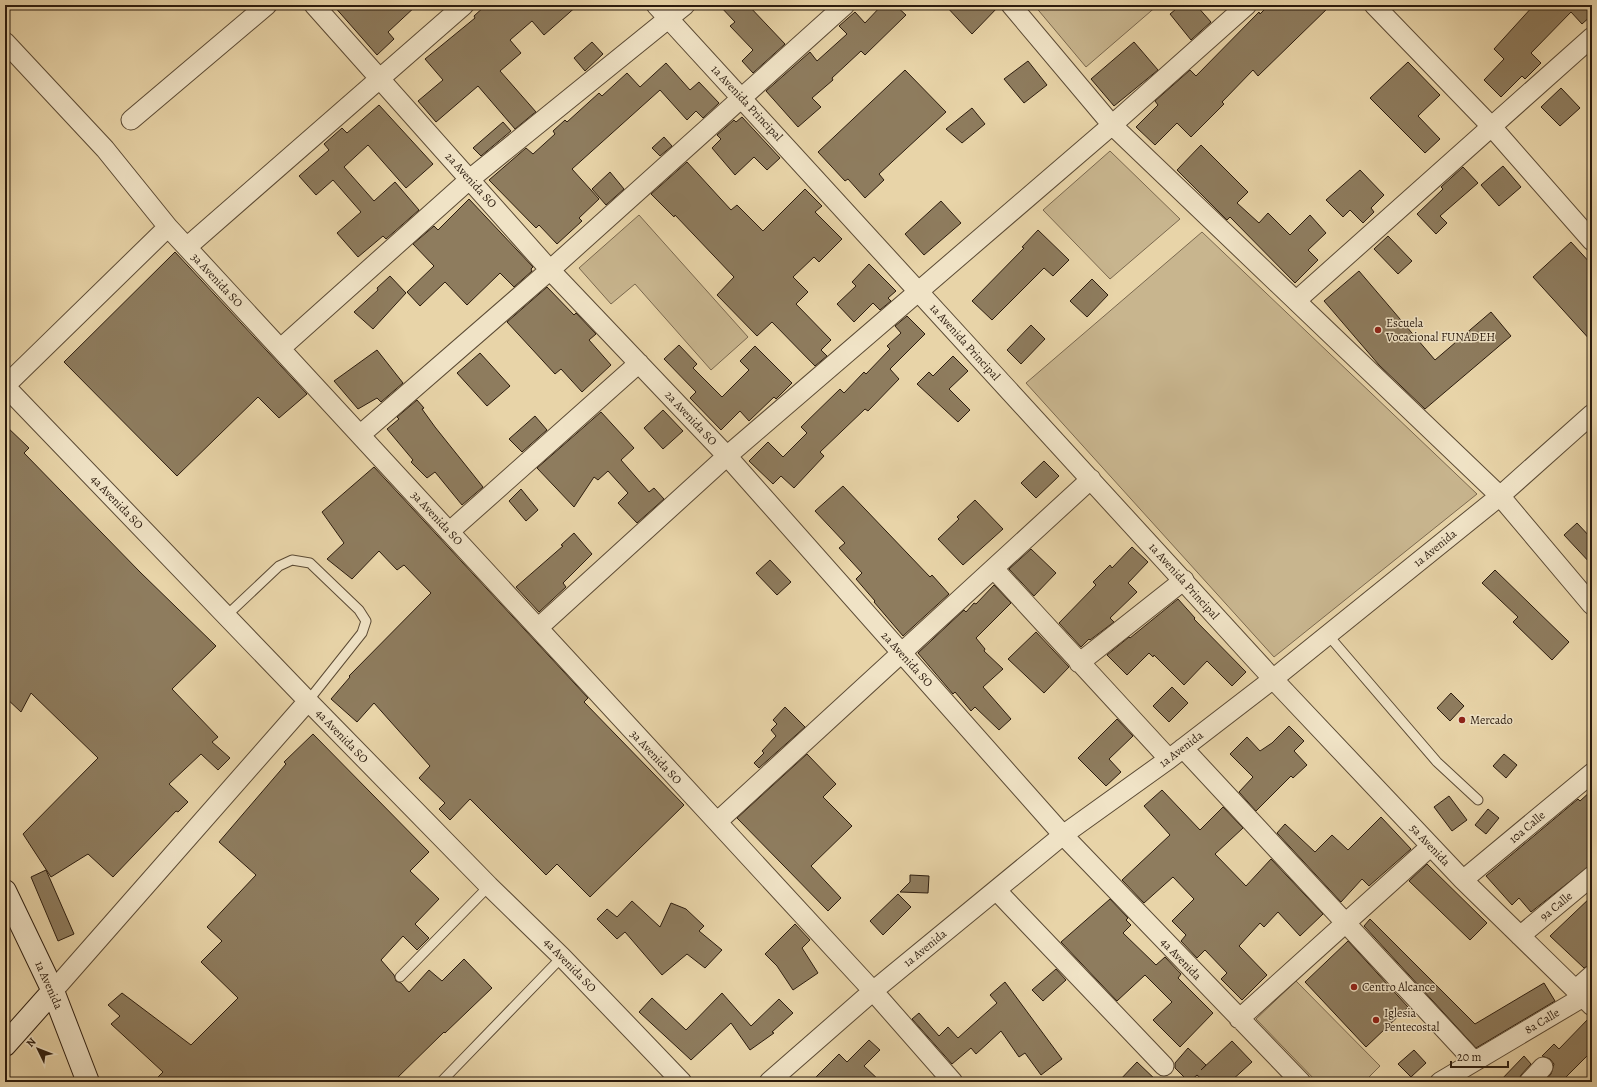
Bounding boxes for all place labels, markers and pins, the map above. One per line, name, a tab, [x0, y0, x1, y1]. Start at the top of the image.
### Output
place label: Escuela Vocacional FUNADEH	[1385, 315, 1495, 345]
marker: Escuela Vocacional FUNADEH	[1373, 325, 1383, 335]
place label: Mercado	[1470, 712, 1513, 728]
marker: Mercado	[1457, 715, 1467, 725]
place label: Centro Alcance	[1362, 979, 1435, 995]
marker: Centro Alcance	[1349, 982, 1359, 992]
place label: Iglesia Pentecostal	[1384, 1005, 1440, 1035]
marker: Iglesia Pentecostal	[1371, 1015, 1381, 1025]

